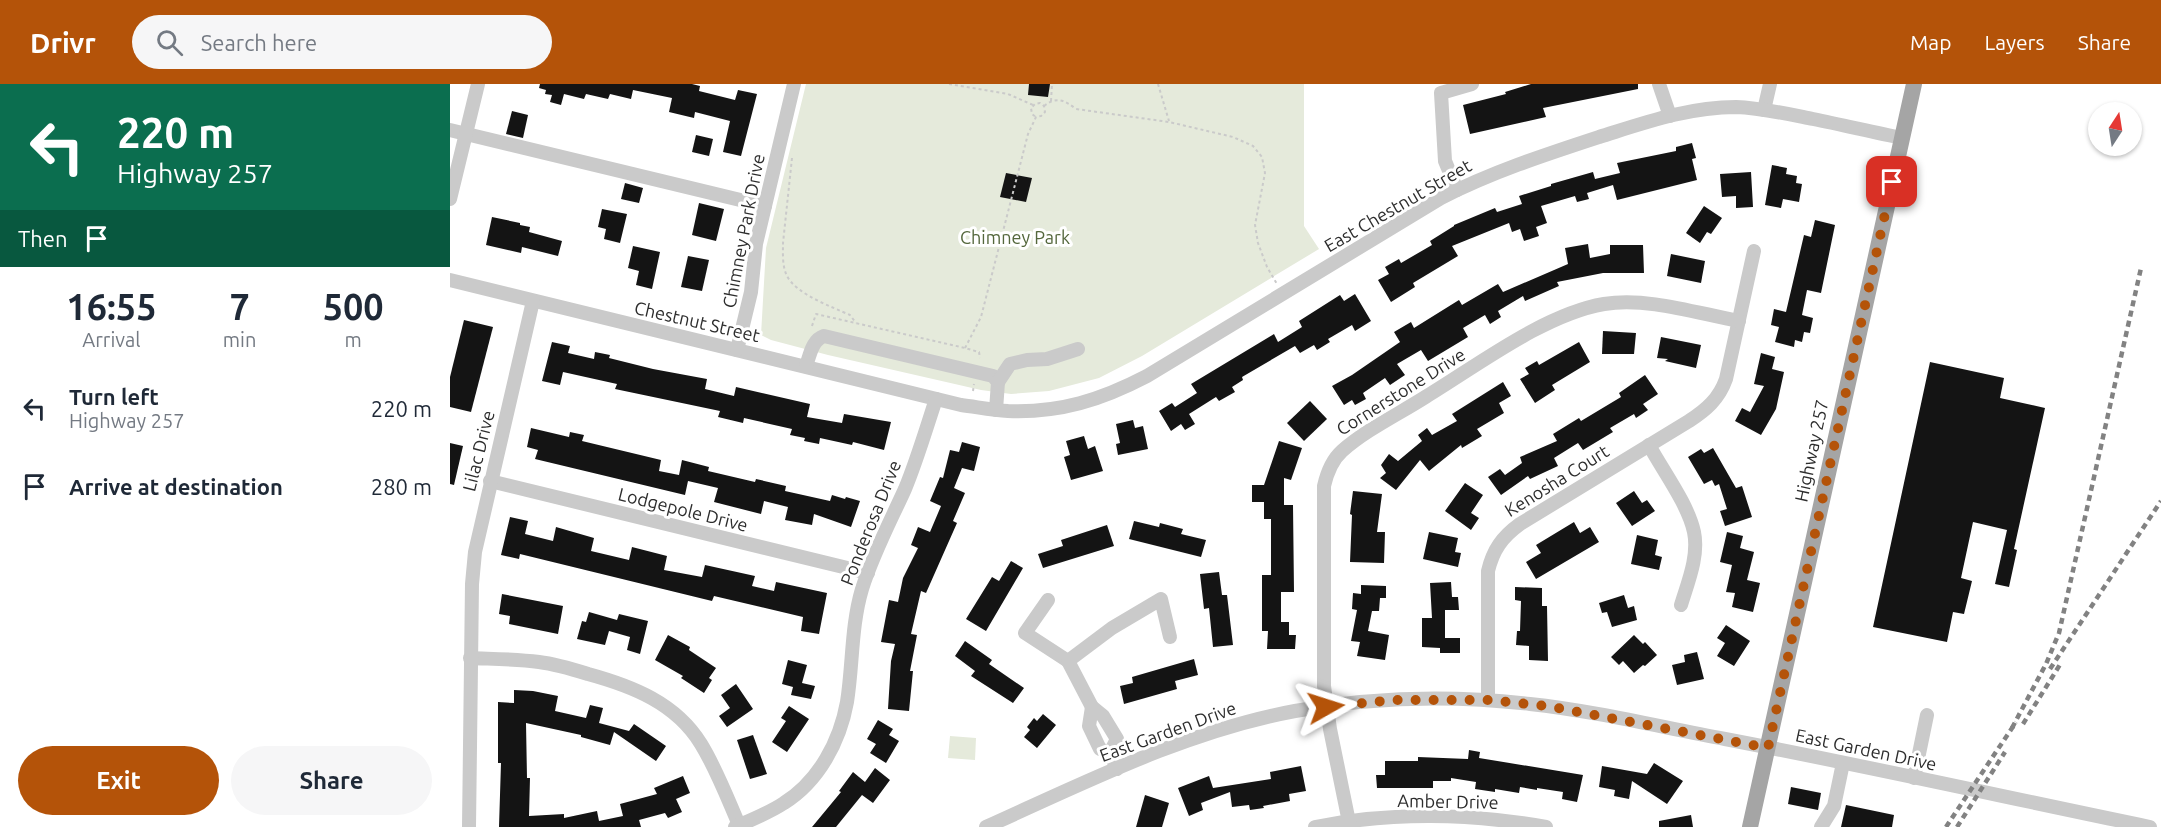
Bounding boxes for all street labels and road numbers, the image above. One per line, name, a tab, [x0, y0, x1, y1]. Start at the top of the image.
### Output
street label: Chimney Park Drive	[718, 152, 768, 310]
street label: East Chestnut Street	[1320, 155, 1475, 255]
street label: Chestnut Street	[633, 297, 762, 345]
street label: Cornerstone Drive	[1333, 344, 1468, 439]
street label: Highway 257	[1790, 398, 1832, 504]
street label: Lilac Drive	[458, 408, 498, 493]
street label: Kenosha Court	[1501, 440, 1612, 520]
street label: Ponderosa Drive	[836, 457, 904, 588]
street label: Lodgepole Drive	[616, 483, 750, 535]
street label: East Garden Drive	[1097, 697, 1239, 765]
street label: East Garden Drive	[1794, 724, 1939, 774]
street label: Amber Drive	[1397, 790, 1499, 812]

